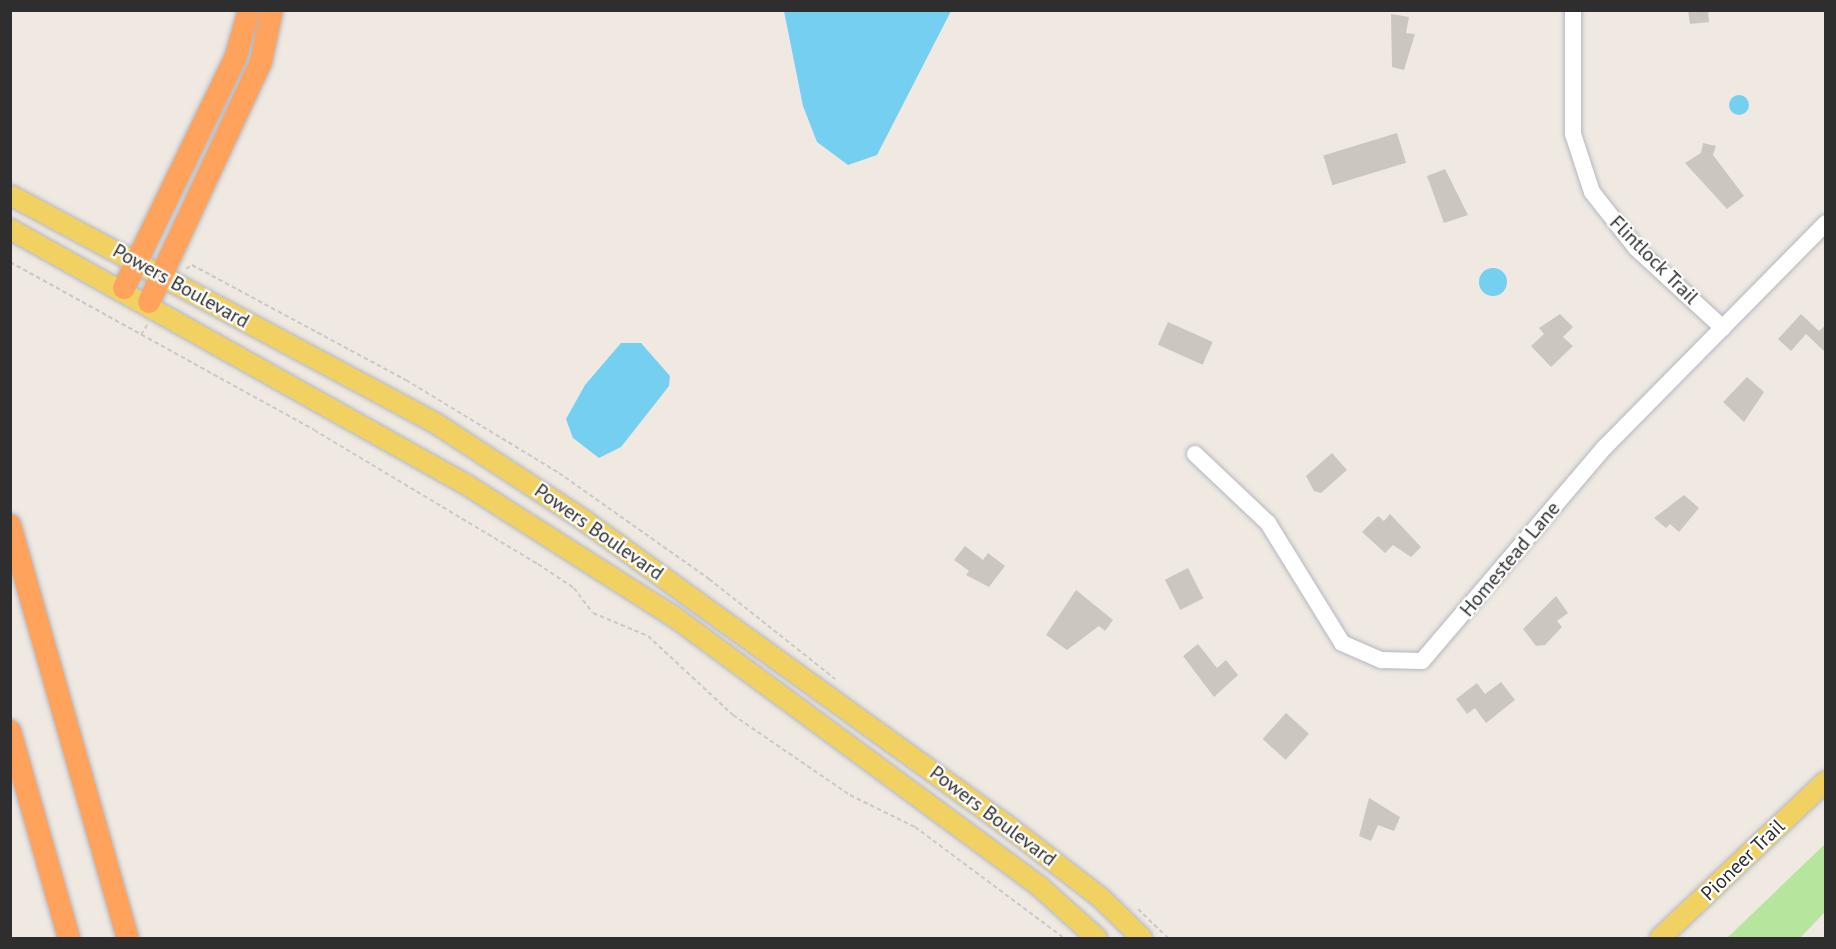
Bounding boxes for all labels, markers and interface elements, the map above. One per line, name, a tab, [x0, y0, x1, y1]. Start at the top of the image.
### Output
street label: Flintlock Trail	[1604, 210, 1704, 310]
street label: Powers Boulevard	[109, 239, 253, 333]
street label: Powers Boulevard	[530, 479, 668, 585]
street label: Homestead Lane	[1455, 497, 1565, 621]
street label: Powers Boulevard	[925, 761, 1061, 871]
street label: Pioneer Trail	[1696, 814, 1790, 906]

